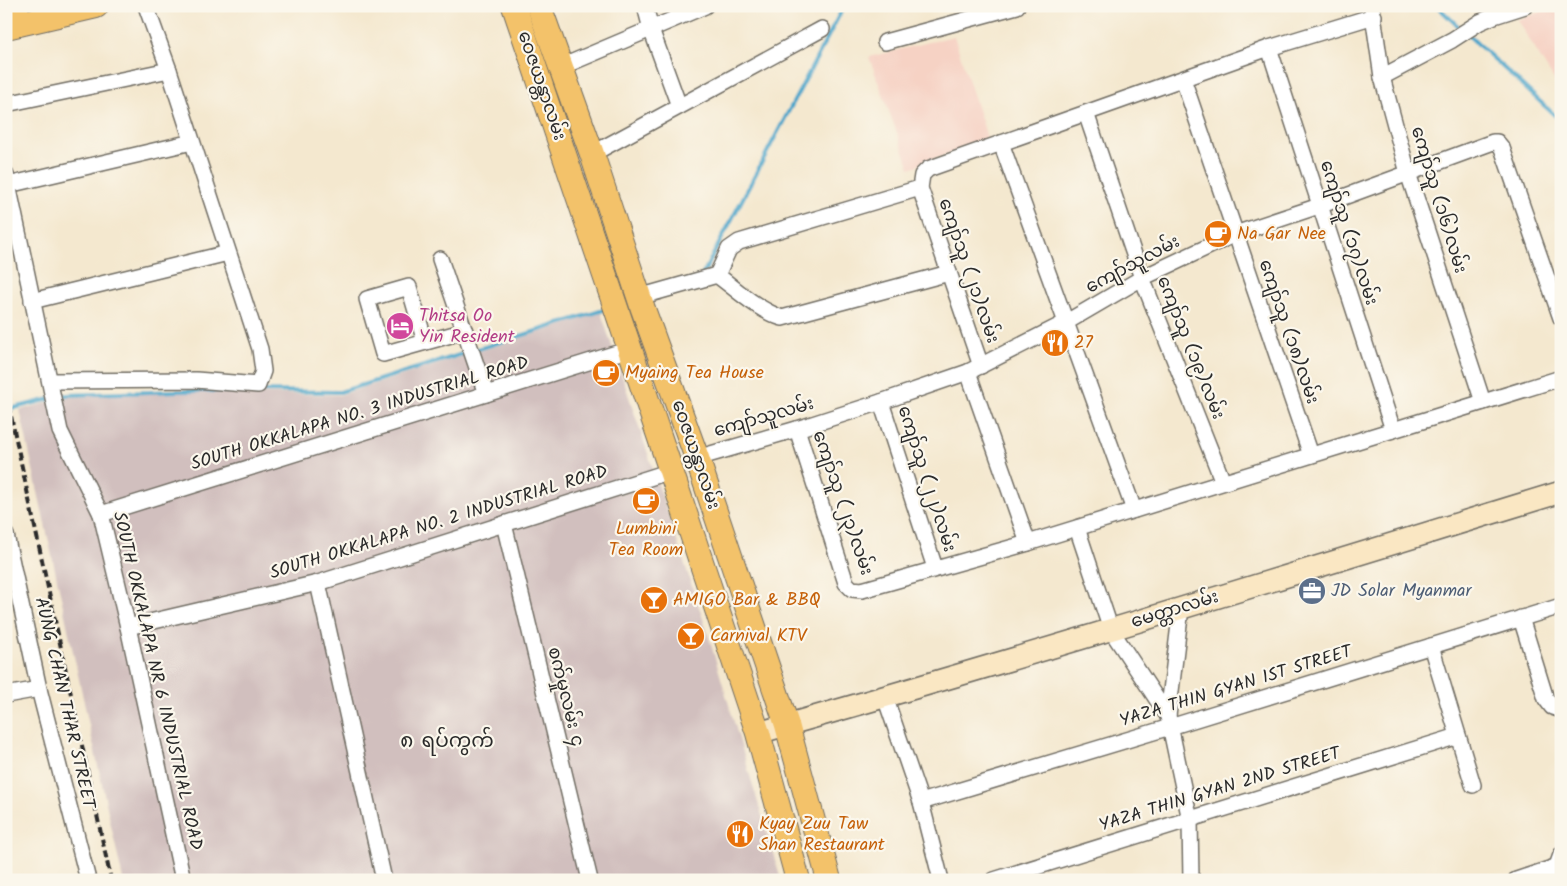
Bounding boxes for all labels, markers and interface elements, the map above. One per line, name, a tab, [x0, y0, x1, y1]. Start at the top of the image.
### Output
street label: ဝေဇယန္တာလမ်း	[509, 27, 573, 145]
street label: ကျော်သူ (၁၆)လမ်း	[1402, 123, 1474, 277]
street label: ကျော်သူ (၁၇)လမ်း	[1311, 157, 1385, 309]
street label: ကျော်သူ (၂၁)လမ်း	[930, 195, 1006, 347]
cafe icon: Na Gar Nee	[1203, 219, 1233, 249]
place label: Na Gar Nee	[1237, 220, 1326, 249]
street label: ကျော်သူလမ်း	[1081, 228, 1185, 302]
street label: ကျော်သူ (၁၈)လမ်း	[1250, 256, 1326, 408]
street label: ကျော်သူ (၁၉)လမ်း	[1148, 272, 1232, 424]
place label: Thitsa Oo Yin Resident	[419, 302, 516, 352]
hotel icon: Thitsa Oo Yin Resident	[385, 311, 415, 341]
restaurant icon: 27	[1040, 328, 1070, 358]
place label: 27	[1074, 329, 1093, 358]
street label: SOUTH OKKALAPA NO. 3 INDUSTRIAL ROAD	[187, 349, 533, 479]
cafe icon: Myaing Tea House	[591, 358, 621, 388]
place label: Myaing Tea House	[625, 359, 764, 388]
street label: ကျော်သူလမ်း	[710, 390, 818, 446]
street label: ဝေဇယန္တာလမ်း	[663, 396, 727, 514]
street label: ကျော်သူ (၂၂)လမ်း	[889, 402, 963, 556]
street label: ကျော်သူ (၂၃)လမ်း	[804, 427, 880, 579]
street label: SOUTH OKKALAPA NO. 2 INDUSTRIAL ROAD	[266, 458, 612, 588]
cafe icon: Lumbini Tea Room	[631, 486, 661, 516]
street label: SOUTH OKKALAPA NR 6 INDUSTRIAL ROAD	[104, 509, 210, 854]
place label: Lumbini Tea Room	[609, 515, 683, 565]
office icon: JD Solar Myanmar	[1297, 576, 1327, 606]
place label: JD Solar Myanmar	[1331, 577, 1472, 606]
street label: မေတ္တာလမ်း	[1128, 583, 1222, 637]
bar icon: AMIGO Bar & BBQ	[639, 585, 669, 615]
place label: AMIGO Bar & BBQ	[673, 586, 820, 615]
street label: AUNG CHAN THAR STREET	[26, 594, 103, 813]
bar icon: Carnival KTV	[676, 621, 706, 651]
place label: Carnival KTV	[710, 622, 808, 651]
street label: YAZA THIN GYAN 1ST STREET	[1116, 637, 1357, 736]
street label: စက်မှုလမ်း ၄	[539, 644, 591, 750]
district label: ၈ ရပ်ကွက်	[400, 726, 494, 758]
street label: YAZA THIN GYAN 2ND STREET	[1096, 739, 1345, 841]
place label: Kyay Zuu Taw Shan Restaurant	[759, 810, 886, 860]
restaurant icon: Kyay Zuu Taw Shan Restaurant	[725, 819, 755, 849]

